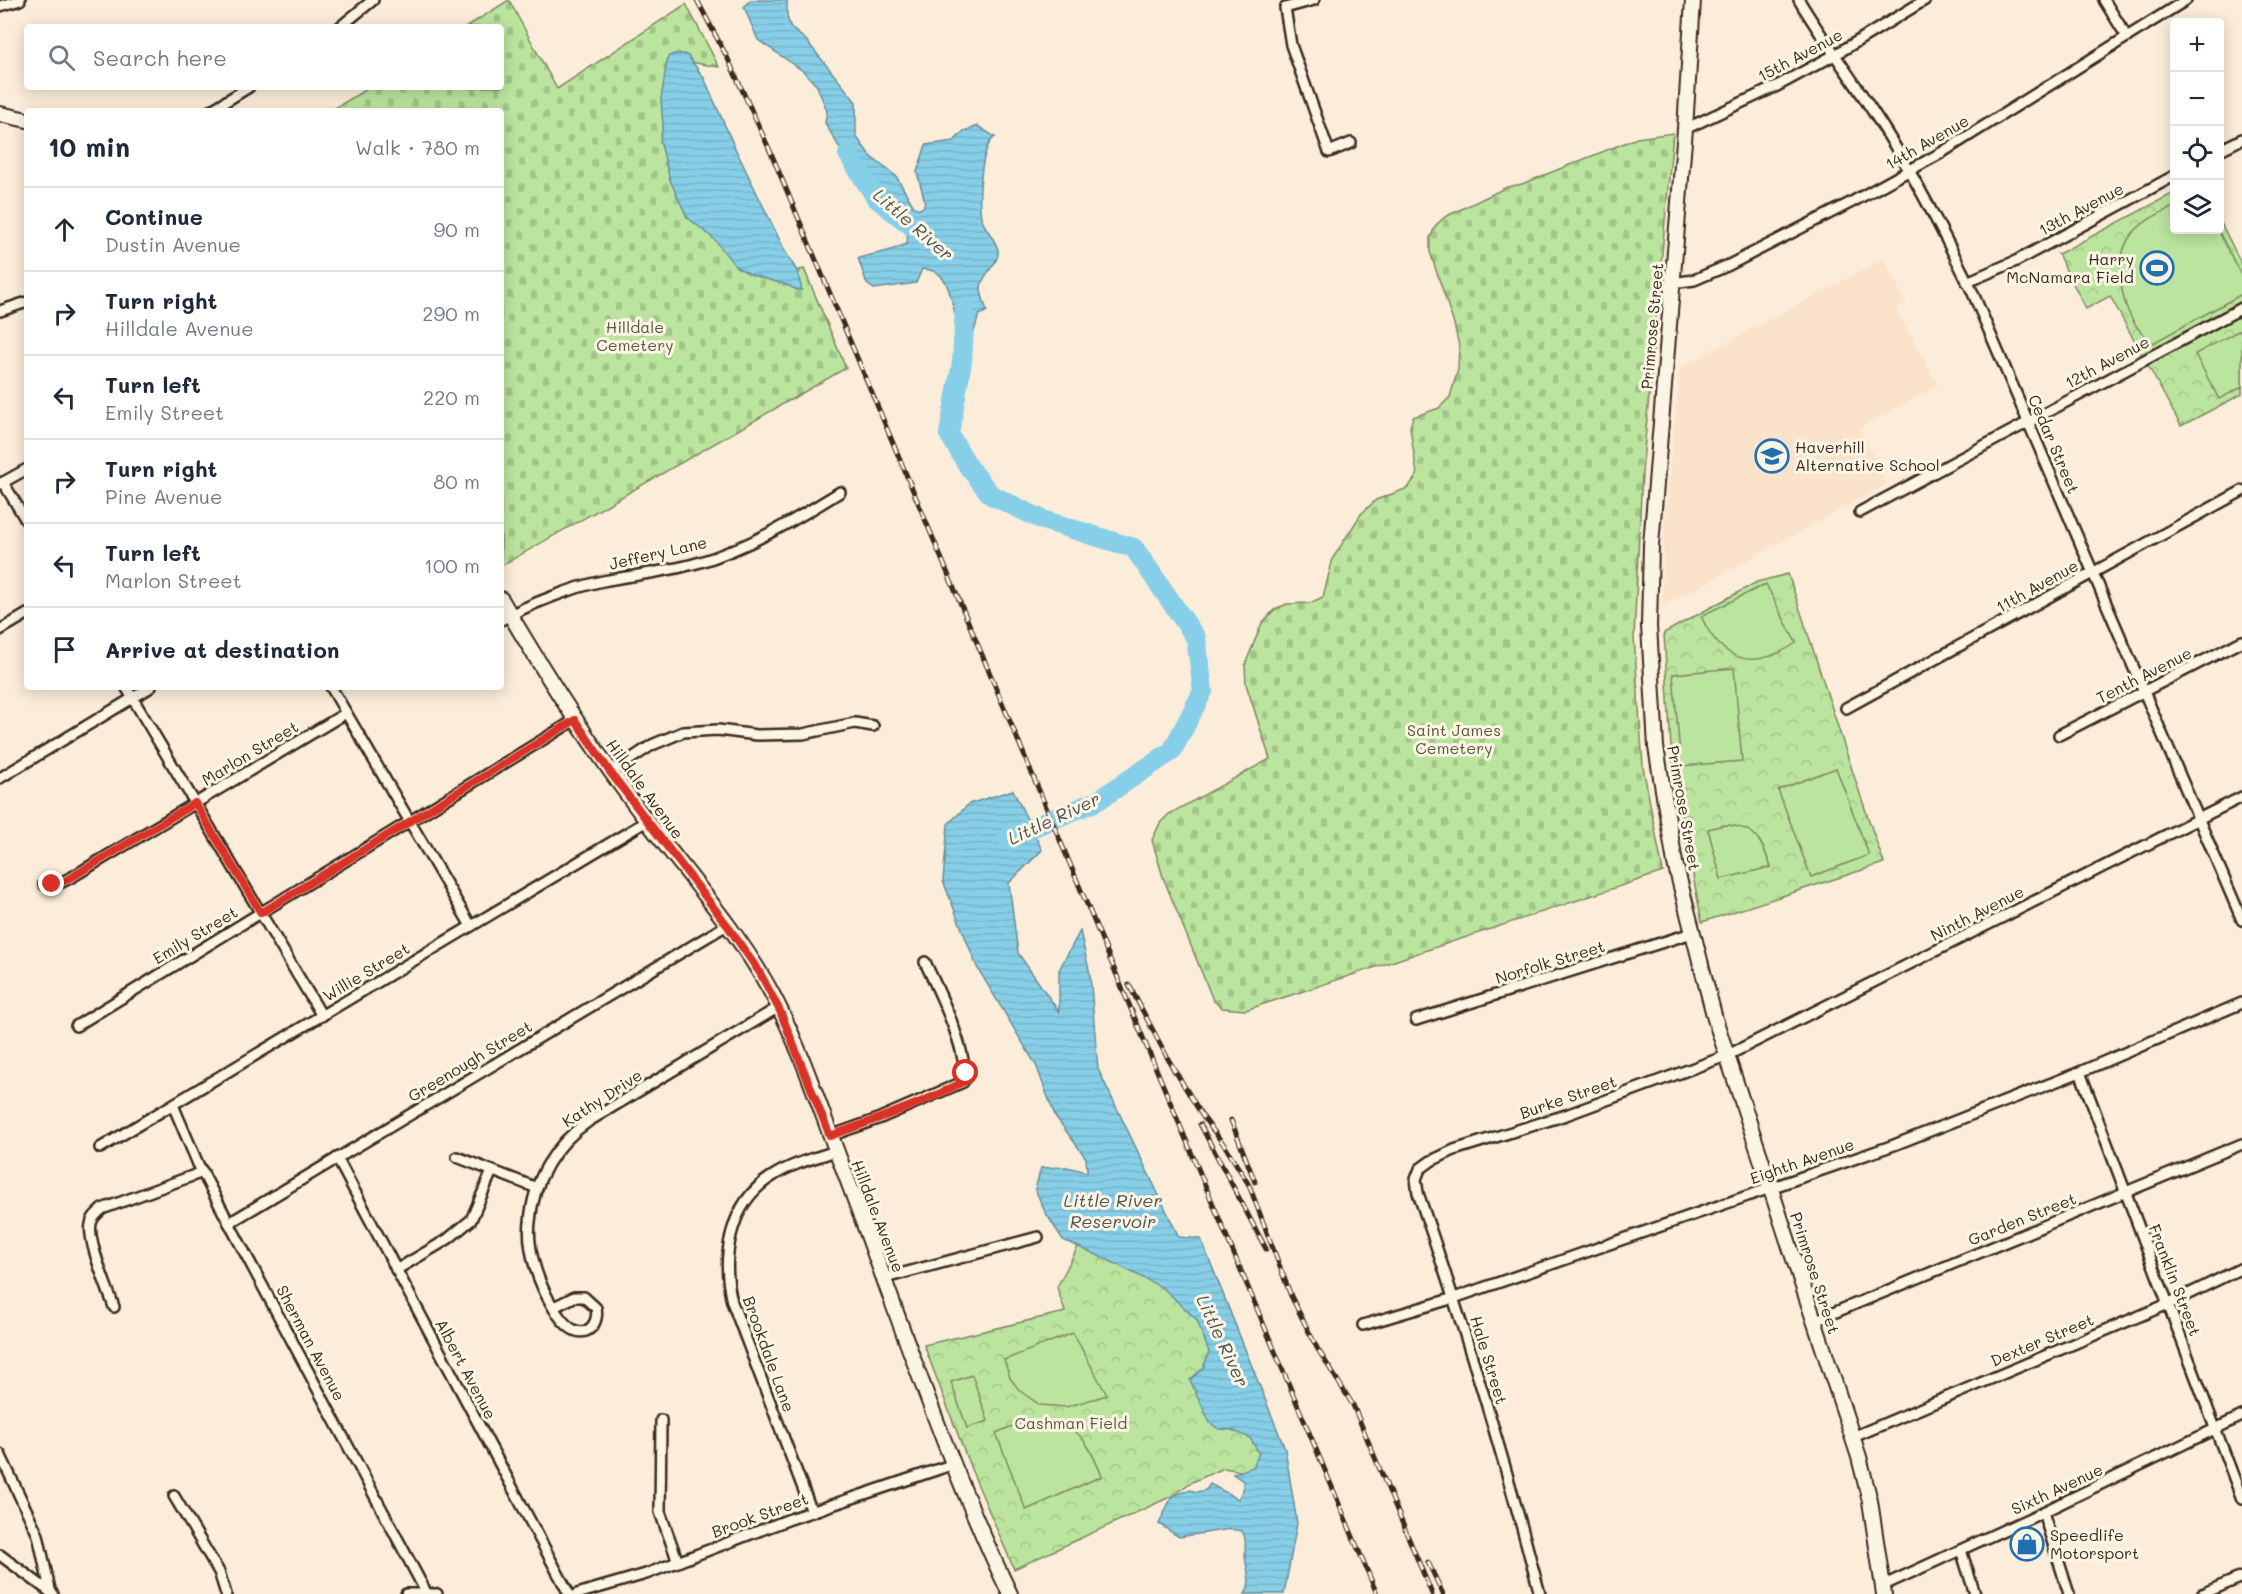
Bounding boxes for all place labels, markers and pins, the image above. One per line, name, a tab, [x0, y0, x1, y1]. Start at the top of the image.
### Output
place label: Harry McNamara Field	[2006, 248, 2134, 287]
sports icon: Harry McNamara Field	[2139, 250, 2175, 286]
place label: Haverhill Alternative School	[1795, 436, 1940, 475]
school or university icon: Haverhill Alternative School	[1754, 438, 1790, 474]
place label: Speedlife Motorsport	[2050, 1524, 2139, 1563]
shop icon: Speedlife Motorsport	[2009, 1526, 2045, 1562]

